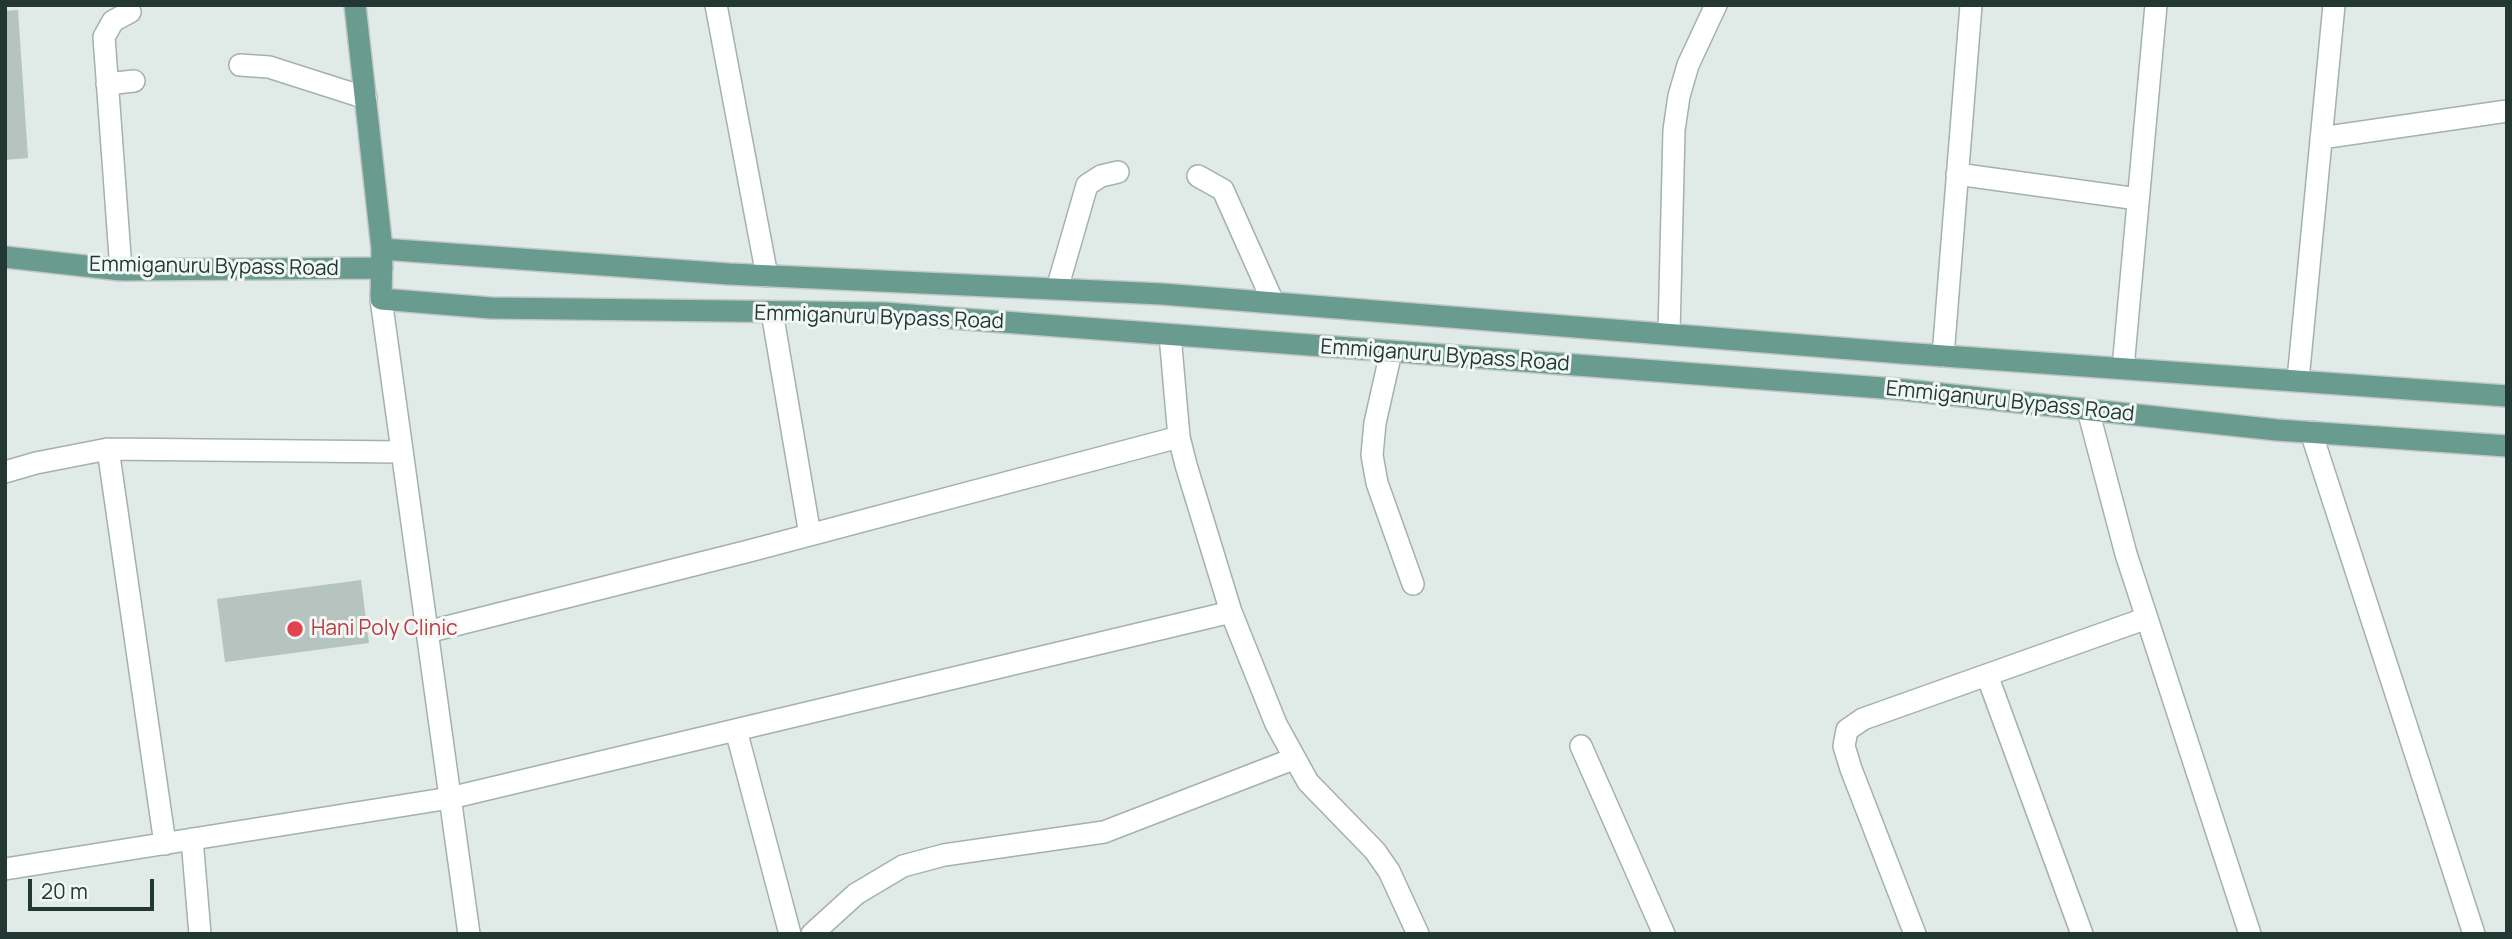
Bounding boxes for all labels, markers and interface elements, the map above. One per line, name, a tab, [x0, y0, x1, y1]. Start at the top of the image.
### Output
street label: Emmiganuru Bypass Road	[89, 252, 339, 282]
street label: Emmiganuru Bypass Road	[754, 301, 1004, 335]
street label: Emmiganuru Bypass Road	[1320, 335, 1570, 377]
street label: Emmiganuru Bypass Road	[1884, 376, 2136, 428]
place label: Hani Poly Clinic	[311, 616, 458, 642]
marker: Hani Poly Clinic	[285, 619, 305, 639]
scale bar	[32, 866, 158, 910]
text: 20 m	[41, 877, 88, 905]

